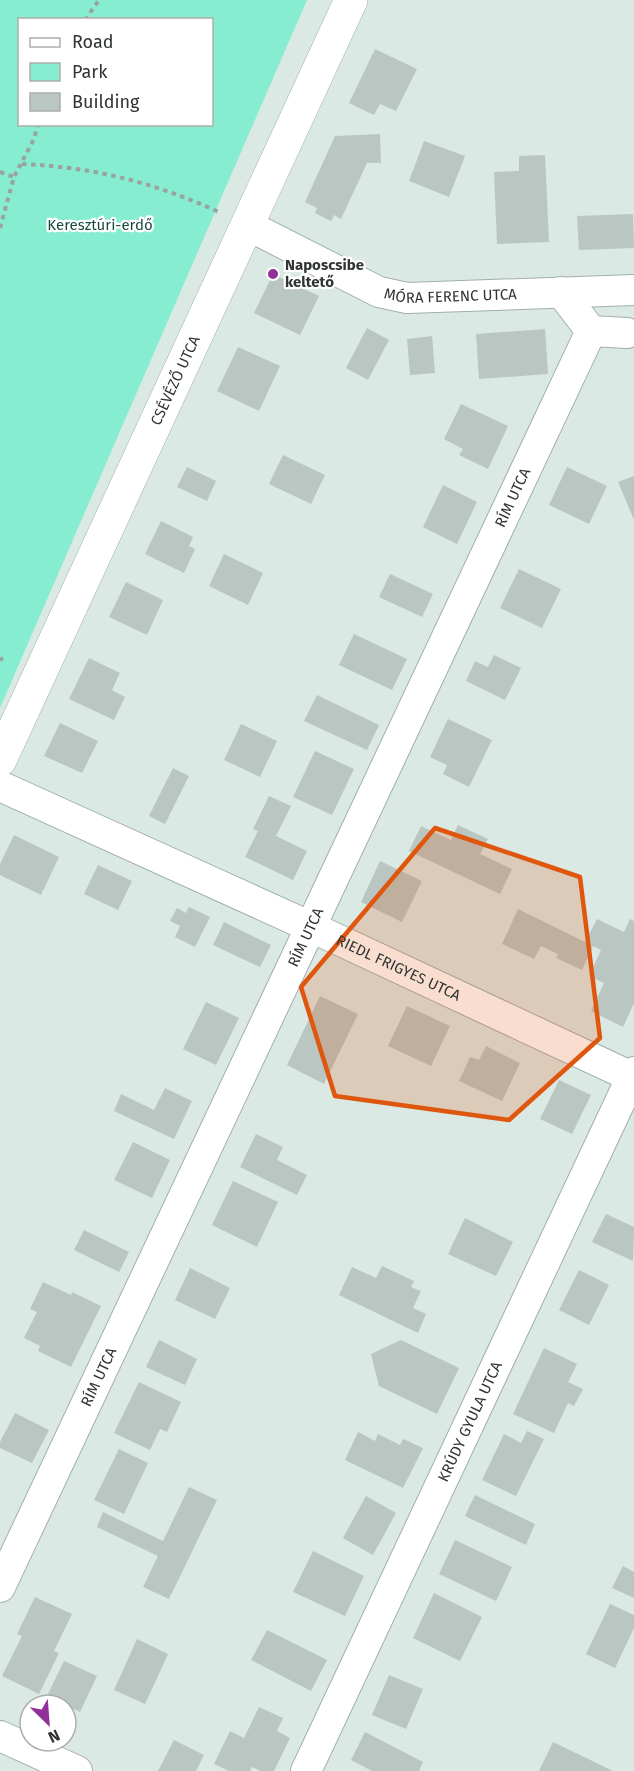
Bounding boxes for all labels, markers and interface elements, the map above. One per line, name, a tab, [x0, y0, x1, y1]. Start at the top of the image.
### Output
legend	[18, 18, 213, 126]
text: Road	[72, 31, 114, 53]
text: Park	[72, 61, 108, 83]
text: Building	[72, 91, 140, 113]
park label: Keresztúri-erdő	[47, 216, 153, 234]
place label: Naposcsibe keltető	[285, 256, 364, 291]
marker: Naposcsibe keltető	[266, 267, 280, 281]
street label: MÓRA FERENC UTCA	[382, 284, 517, 307]
street label: CSÉVÉZŐ UTCA	[147, 332, 204, 428]
street label: RÍM UTCA	[491, 465, 534, 530]
street label: RÍM UTCA	[284, 904, 327, 970]
street label: RIEDL FRIGYES UTCA	[333, 931, 464, 1005]
street label: RÍM UTCA	[77, 1344, 121, 1410]
street label: KRÚDY GYULA UTCA	[434, 1358, 506, 1485]
north arrow	[18, 1693, 78, 1753]
text: N	[45, 1725, 63, 1747]

